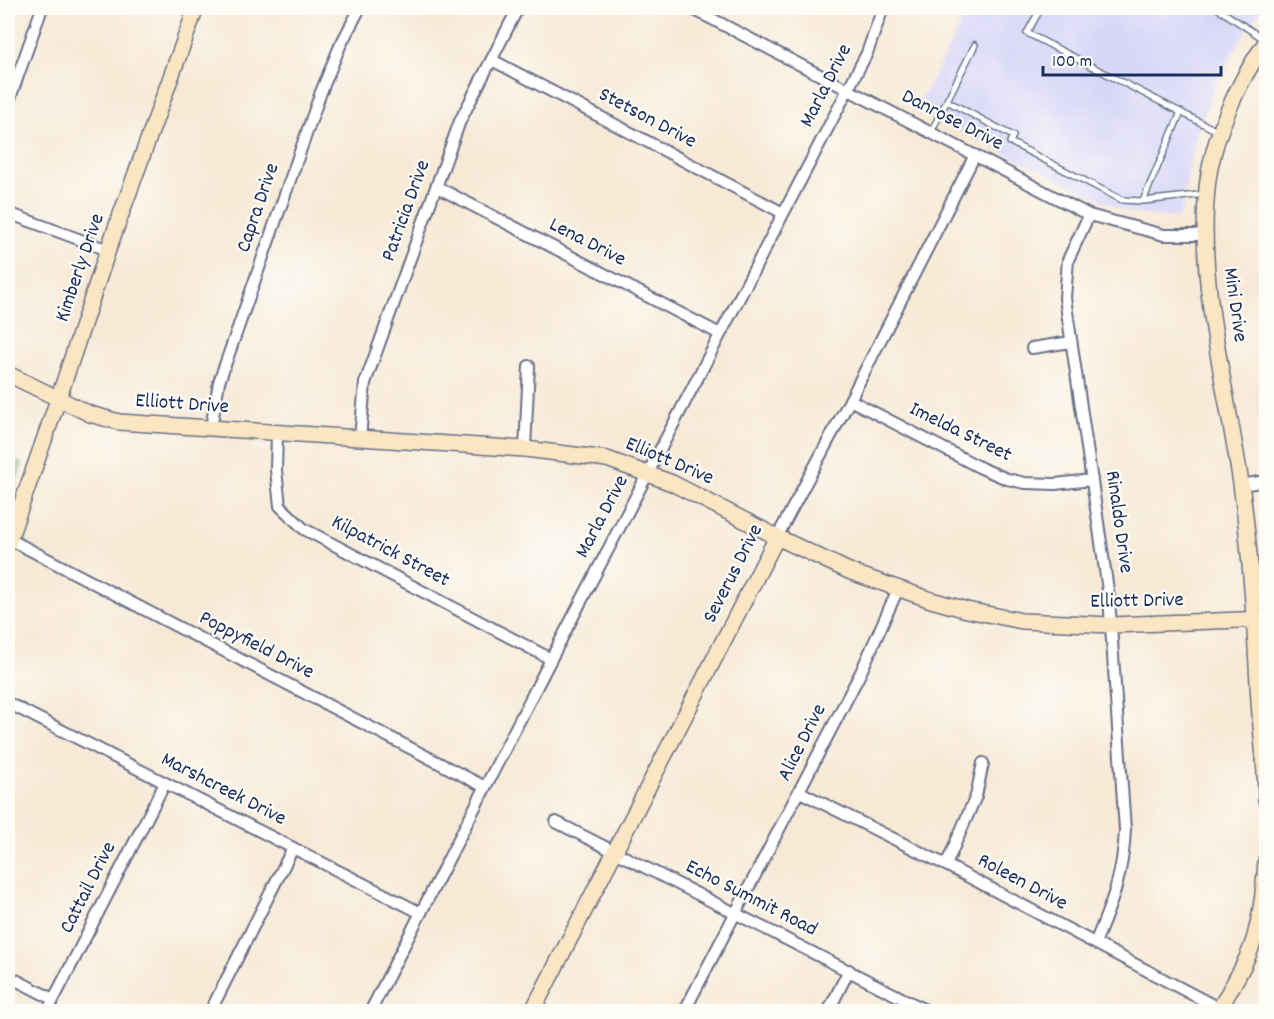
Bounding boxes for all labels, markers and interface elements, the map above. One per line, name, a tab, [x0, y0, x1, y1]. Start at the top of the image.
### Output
street label: Marla Drive	[793, 39, 861, 133]
scale bar	[1043, 39, 1222, 77]
text: 100 m	[1052, 50, 1092, 75]
street label: Stetson Drive	[593, 81, 701, 157]
street label: Danrose Drive	[896, 82, 1008, 160]
street label: Patricia Drive	[375, 156, 439, 266]
street label: Capra Drive	[230, 159, 288, 257]
street label: Kimberly Drive	[48, 210, 114, 326]
street label: Lena Drive	[543, 211, 631, 275]
street label: Mini Drive	[1214, 266, 1254, 344]
street label: Elliott Drive	[134, 387, 230, 423]
street label: Imelda Street	[904, 395, 1017, 471]
street label: Elliott Drive	[620, 430, 718, 494]
street label: Rinaldo Drive	[1096, 469, 1140, 575]
street label: Marla Drive	[569, 470, 637, 564]
street label: Kilpatrick Street	[325, 508, 455, 596]
street label: Severus Drive	[696, 519, 772, 629]
street label: Elliott Drive	[1090, 586, 1184, 618]
street label: Poppyfield Drive	[193, 604, 319, 688]
street label: Alice Drive	[771, 699, 835, 787]
street label: Marshcreek Drive	[155, 746, 291, 834]
street label: Cattail Drive	[53, 837, 125, 939]
street label: Roleen Drive	[972, 847, 1072, 919]
street label: Echo Summit Road	[680, 853, 822, 945]

